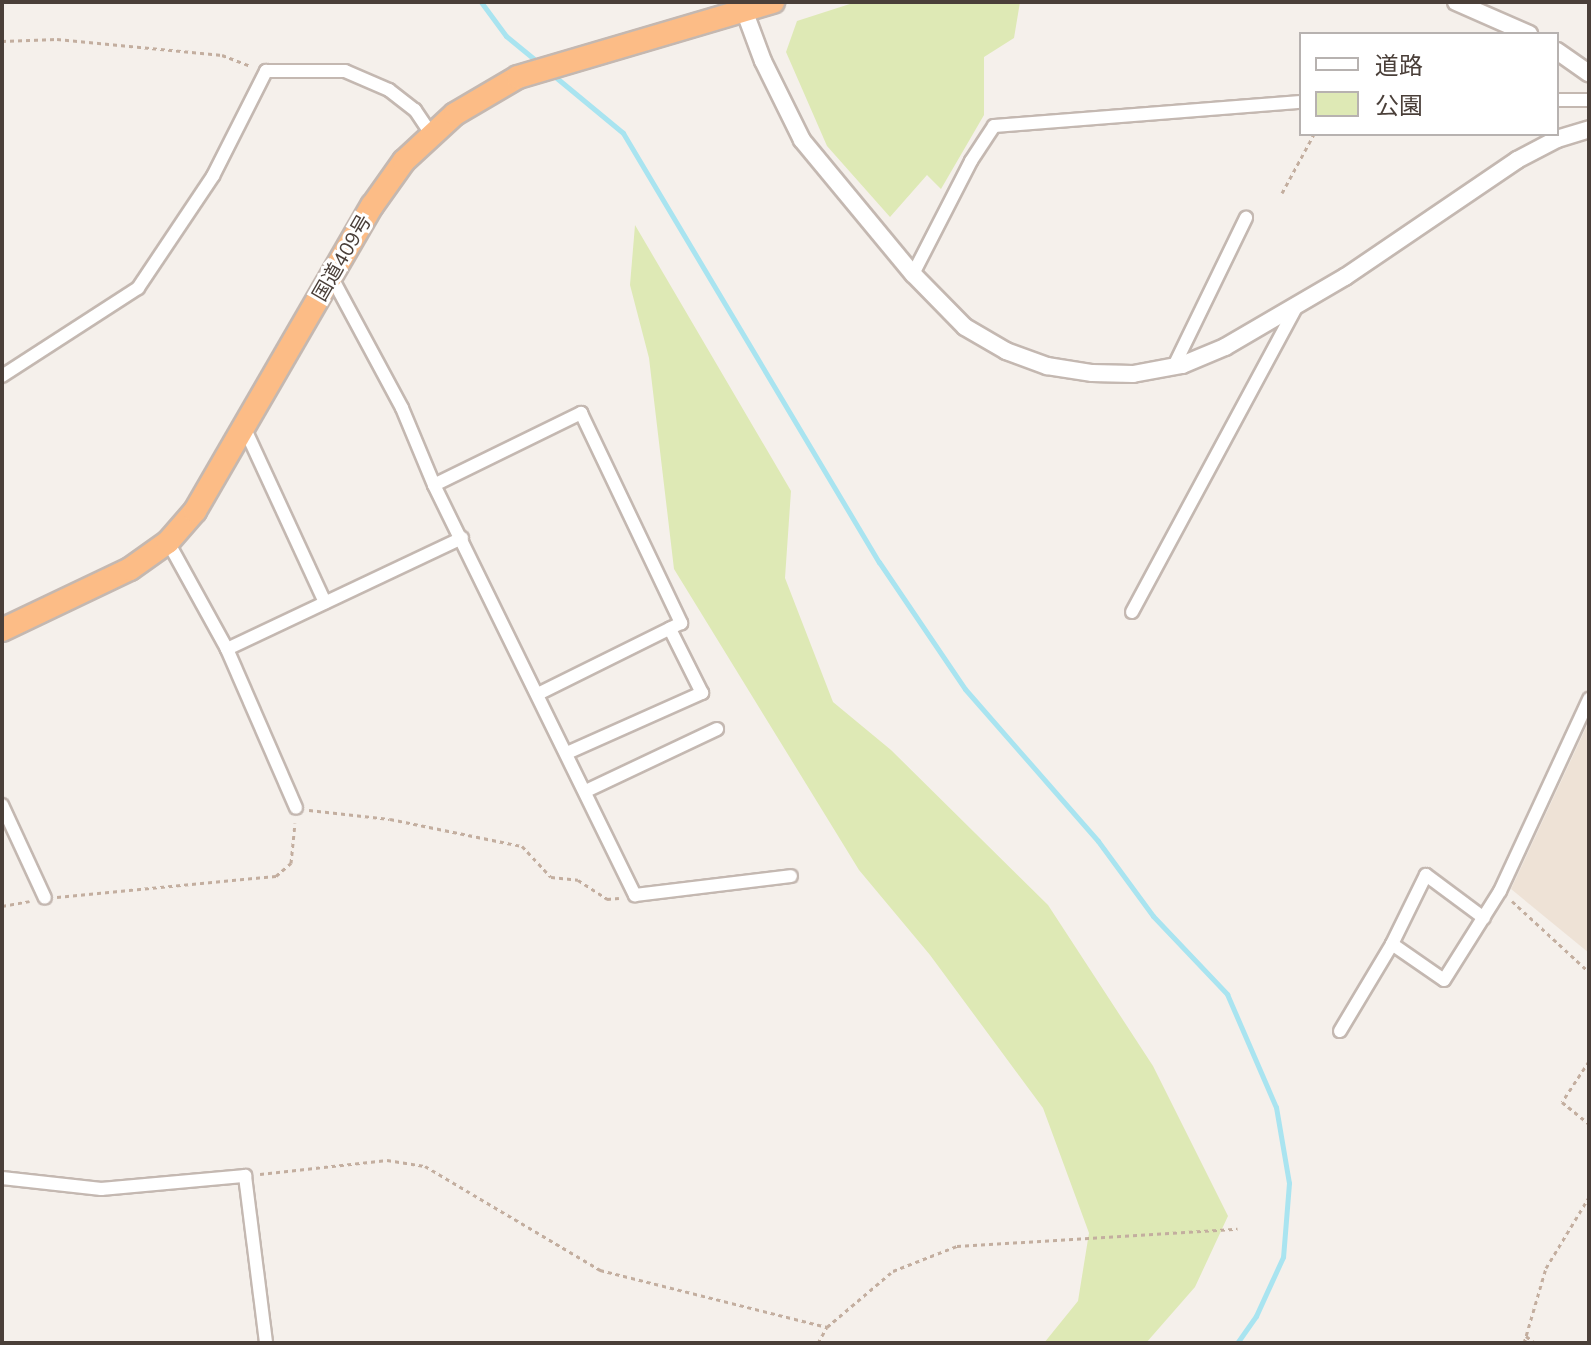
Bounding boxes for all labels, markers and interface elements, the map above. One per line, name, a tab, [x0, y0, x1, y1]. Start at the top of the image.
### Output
legend	[1299, 32, 1559, 136]
text: 道路	[1375, 50, 1423, 82]
text: 公園	[1375, 90, 1423, 122]
street label: 国道409号	[308, 210, 376, 306]

